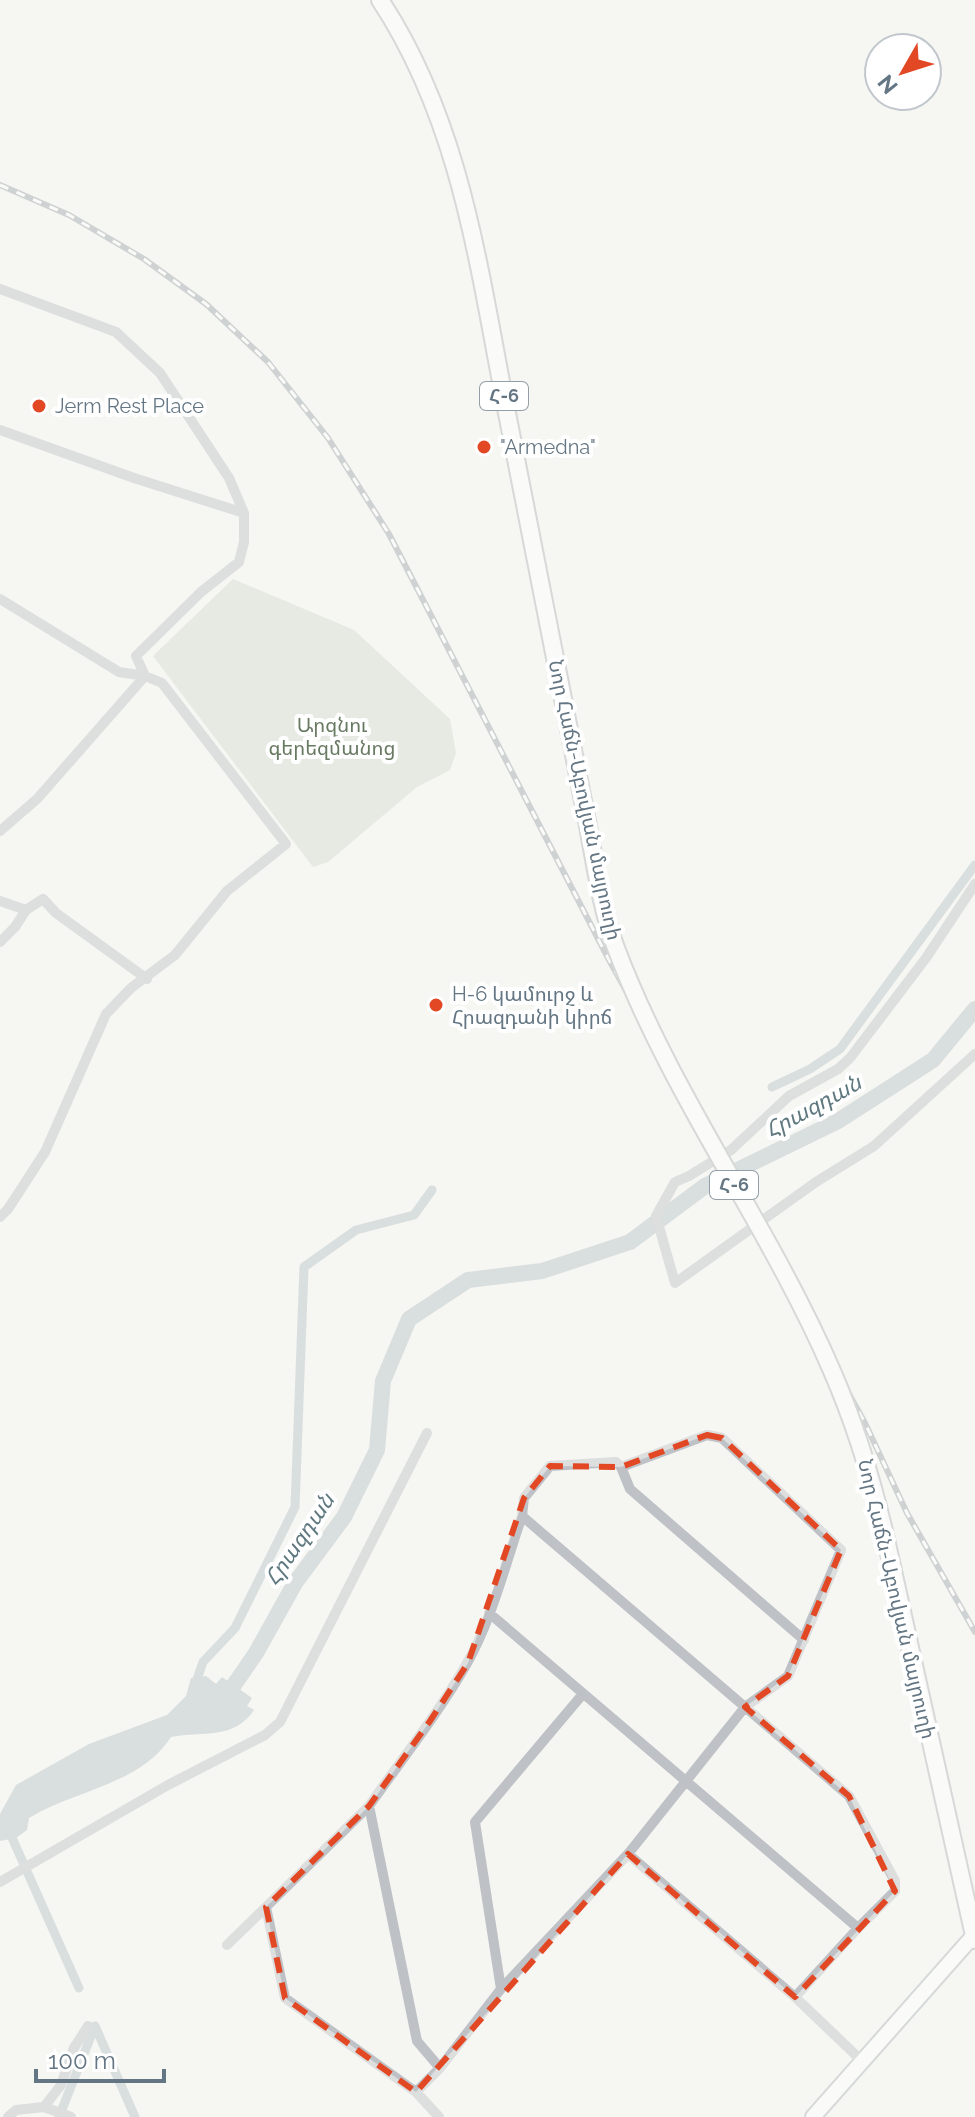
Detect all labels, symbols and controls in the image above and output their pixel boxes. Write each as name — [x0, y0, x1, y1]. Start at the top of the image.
north arrow — [863, 32, 943, 112]
text: N — [872, 70, 903, 99]
road number: Հ-6 — [480, 382, 528, 410]
place label: Jerm Rest Place — [55, 394, 204, 418]
marker: Jerm Rest Place — [30, 397, 48, 415]
place label: "Armedna" — [500, 435, 596, 459]
marker: "Armedna" — [475, 438, 493, 456]
street label: Նոր Հաճն-Աբովյան մայրուղի — [543, 657, 627, 943]
park label: Արզնու գերեզմանոց — [269, 713, 395, 760]
place label: H-6 կամուրջ և Հրազդանի կիրճ — [452, 982, 612, 1029]
marker: H-6 կամուրջ և Հրազդանի կիրճ — [427, 996, 445, 1014]
water label: Հրազդան — [761, 1069, 867, 1144]
road number: Հ-6 — [710, 1171, 758, 1199]
street label: Նոր Հաճն-Աբովյան մայրուղի — [853, 1457, 941, 1741]
water label: Հրազդան — [259, 1487, 341, 1590]
scale bar — [36, 2033, 164, 2083]
text: 100 m — [48, 2046, 116, 2075]

